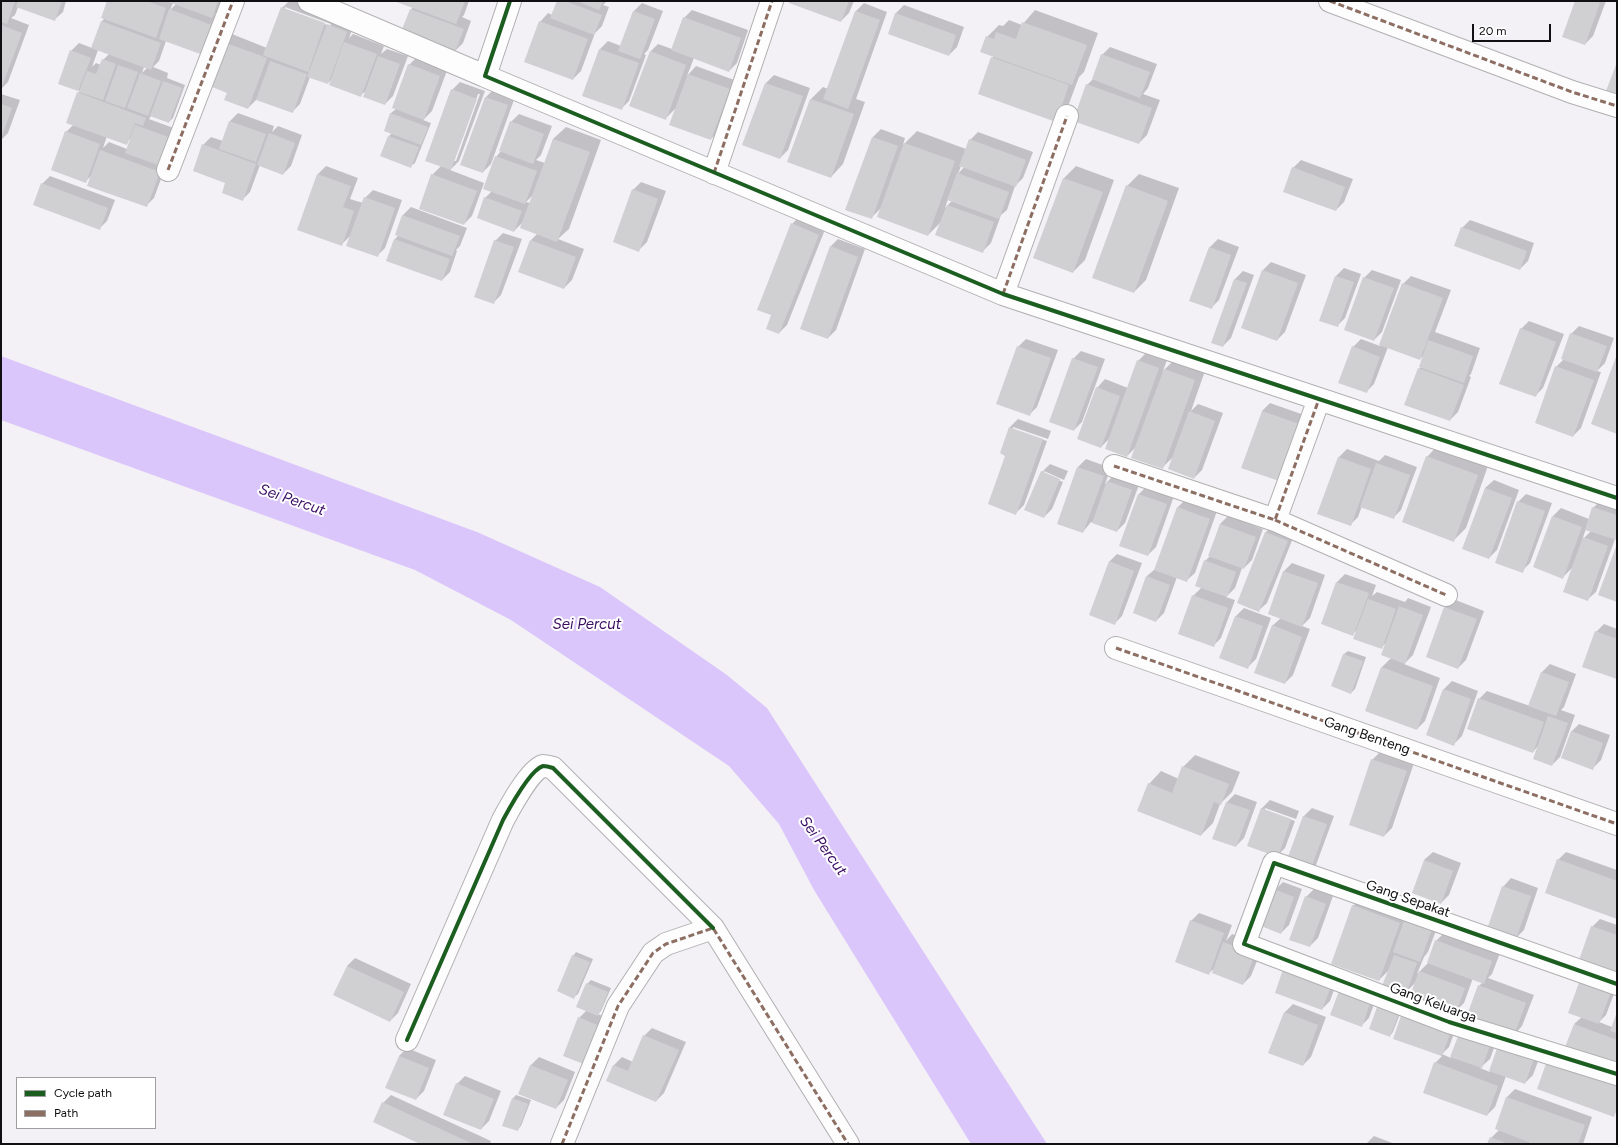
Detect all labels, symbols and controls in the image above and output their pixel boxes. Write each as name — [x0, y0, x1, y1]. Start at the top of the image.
scale bar — [1474, 16, 1553, 42]
text: 20 m — [1479, 24, 1507, 38]
water label: Sei Percut — [257, 480, 327, 520]
water label: Sei Percut — [553, 616, 621, 634]
street label: Gang Benteng — [1322, 713, 1412, 759]
water label: Sei Percut — [796, 813, 850, 879]
street label: Gang Sepakat — [1364, 877, 1452, 921]
street label: Gang Keluarga — [1387, 979, 1479, 1027]
legend — [16, 1077, 156, 1129]
text: Cycle path — [54, 1086, 112, 1100]
text: Path — [54, 1106, 78, 1120]

